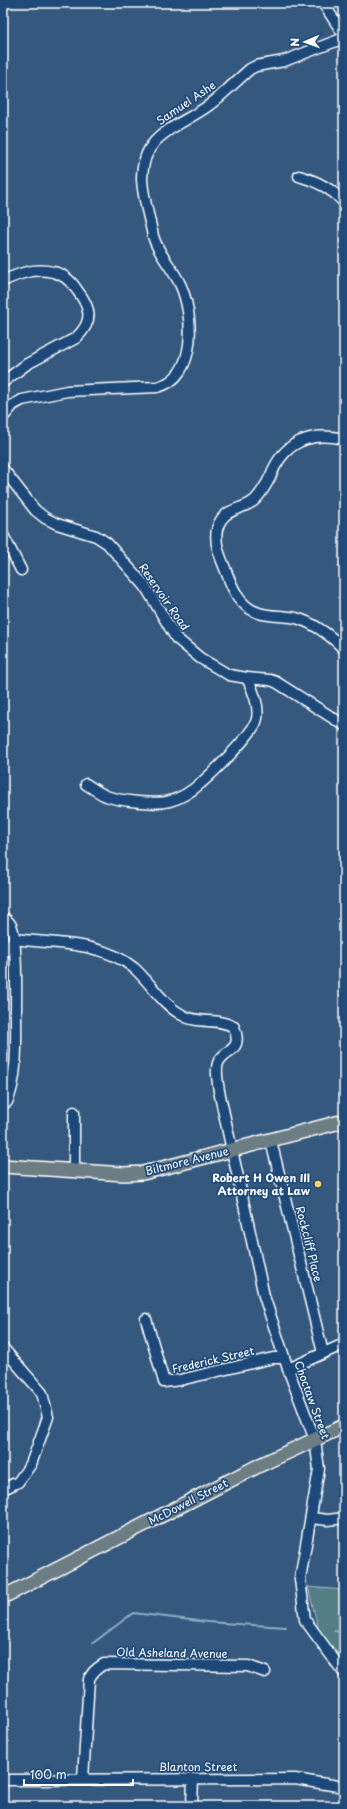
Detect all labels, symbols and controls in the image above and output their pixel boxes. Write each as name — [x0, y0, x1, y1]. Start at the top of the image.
north arrow — [285, 22, 325, 62]
text: N — [286, 37, 303, 47]
street label: Samuel Ashe — [153, 76, 219, 129]
street label: Reservoir Road — [135, 560, 194, 634]
street label: Biltmore Avenue — [143, 1142, 230, 1179]
place label: Robert H Owen III Attorney at Law — [212, 1169, 311, 1199]
marker: Robert H Owen III Attorney at Law — [313, 1179, 323, 1189]
street label: Rockcliff Place — [292, 1204, 327, 1284]
street label: Frederick Street — [170, 1342, 256, 1377]
street label: Choctaw Street — [290, 1358, 335, 1442]
street label: McDowell Street — [145, 1474, 231, 1529]
street label: Old Asheland Avenue — [116, 1643, 228, 1662]
street label: Blanton Street — [159, 1758, 238, 1775]
scale bar — [24, 1761, 133, 1787]
text: 100 m — [30, 1765, 67, 1783]

